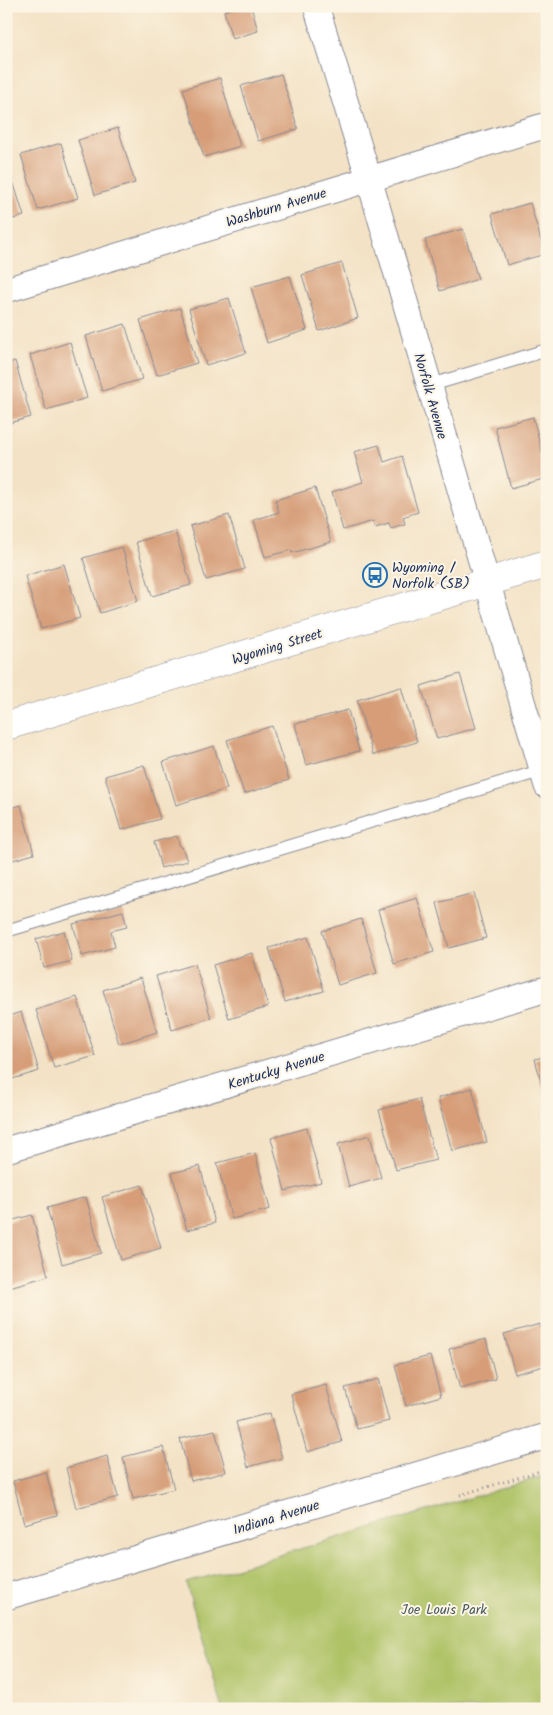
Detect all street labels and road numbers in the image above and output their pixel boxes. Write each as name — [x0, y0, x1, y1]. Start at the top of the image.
street label: Washburn Avenue — [223, 182, 330, 234]
street label: Norfolk Avenue — [407, 351, 453, 443]
street label: Wyoming Street — [229, 623, 326, 671]
street label: Kentucky Avenue — [225, 1046, 328, 1096]
street label: Indiana Avenue — [230, 1494, 323, 1542]

